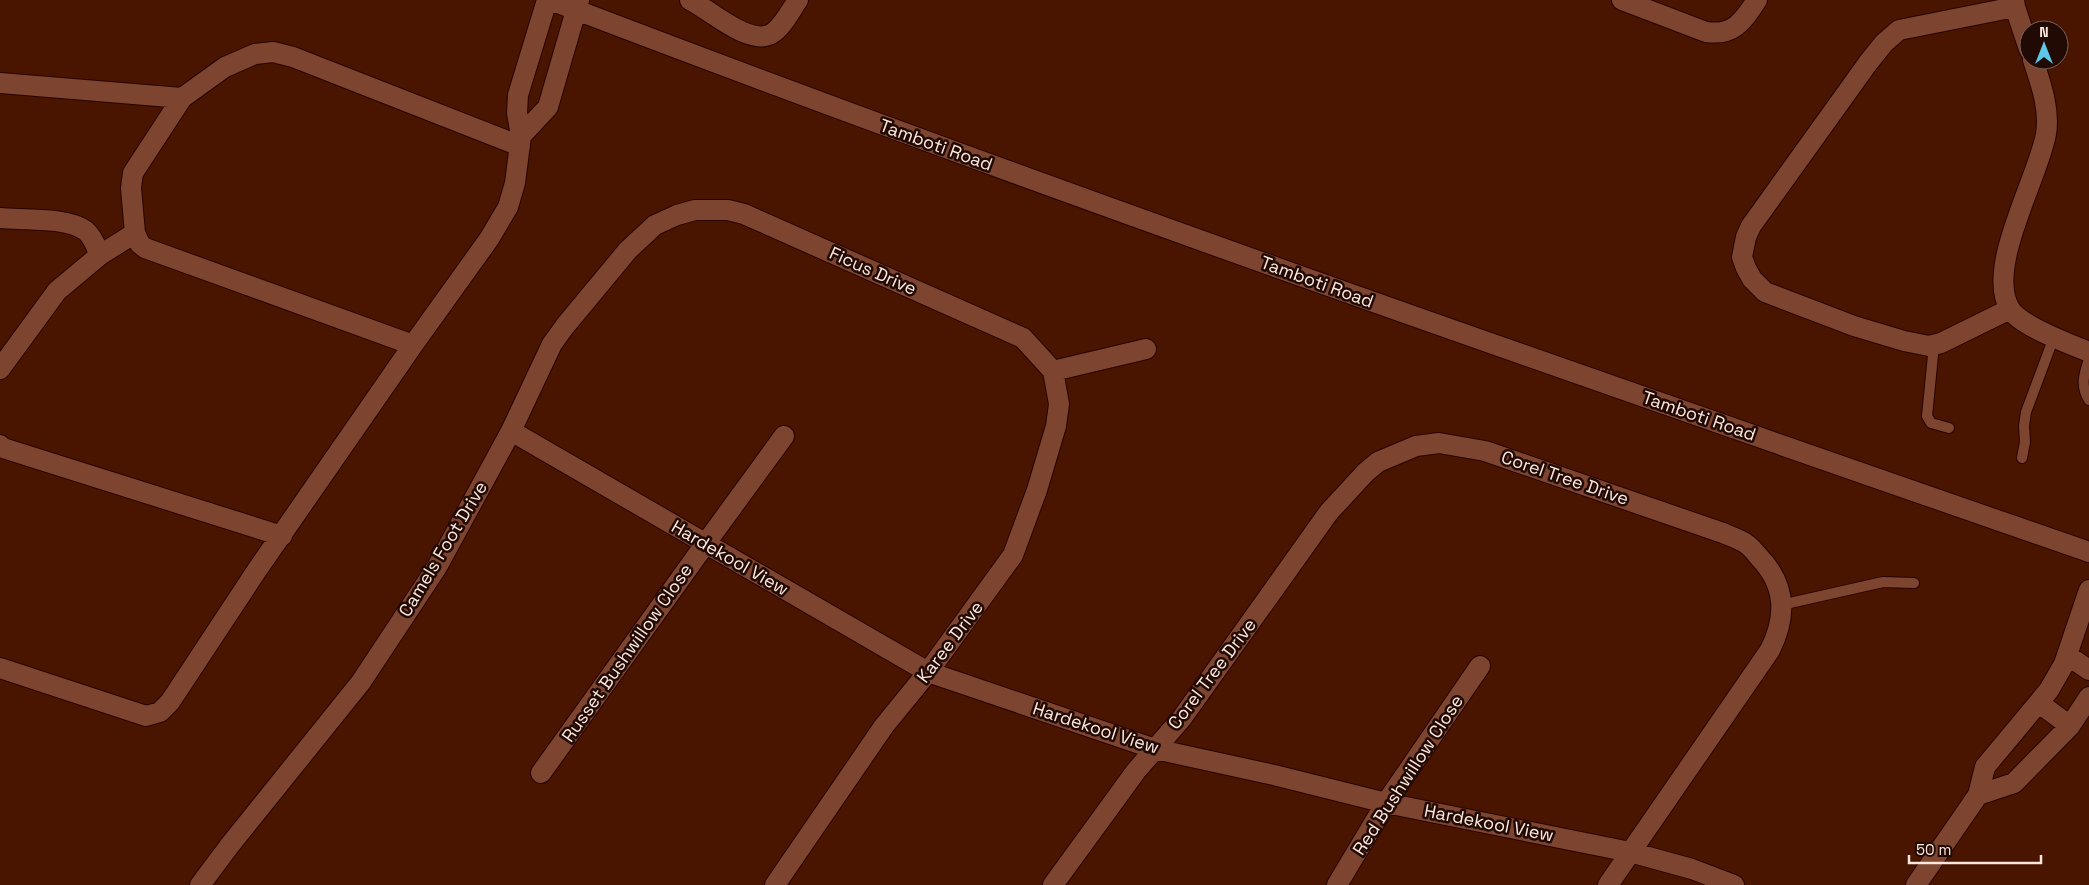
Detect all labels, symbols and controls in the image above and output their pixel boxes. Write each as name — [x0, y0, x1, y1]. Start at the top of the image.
north arrow — [2019, 20, 2069, 70]
text: N — [2039, 23, 2049, 41]
street label: Tamboti Road — [876, 113, 996, 176]
street label: Ficus Drive — [826, 241, 920, 300]
street label: Tamboti Road — [1257, 250, 1377, 313]
street label: Tamboti Road — [1639, 385, 1759, 446]
street label: Corel Tree Drive — [1498, 445, 1632, 510]
street label: Camels Foot Drive — [393, 477, 492, 621]
street label: Hardekool View — [668, 515, 793, 600]
street label: Russet Bushwillow Close — [556, 559, 697, 746]
street label: Karee Drive — [911, 596, 988, 687]
street label: Corel Tree Drive — [1162, 614, 1261, 734]
street label: Red Bushwillow Close — [1347, 690, 1468, 859]
street label: Hardekool View — [1030, 696, 1162, 759]
street label: Hardekool View — [1422, 799, 1556, 846]
scale bar — [1909, 832, 2042, 864]
text: 50 m — [1916, 840, 1951, 859]

